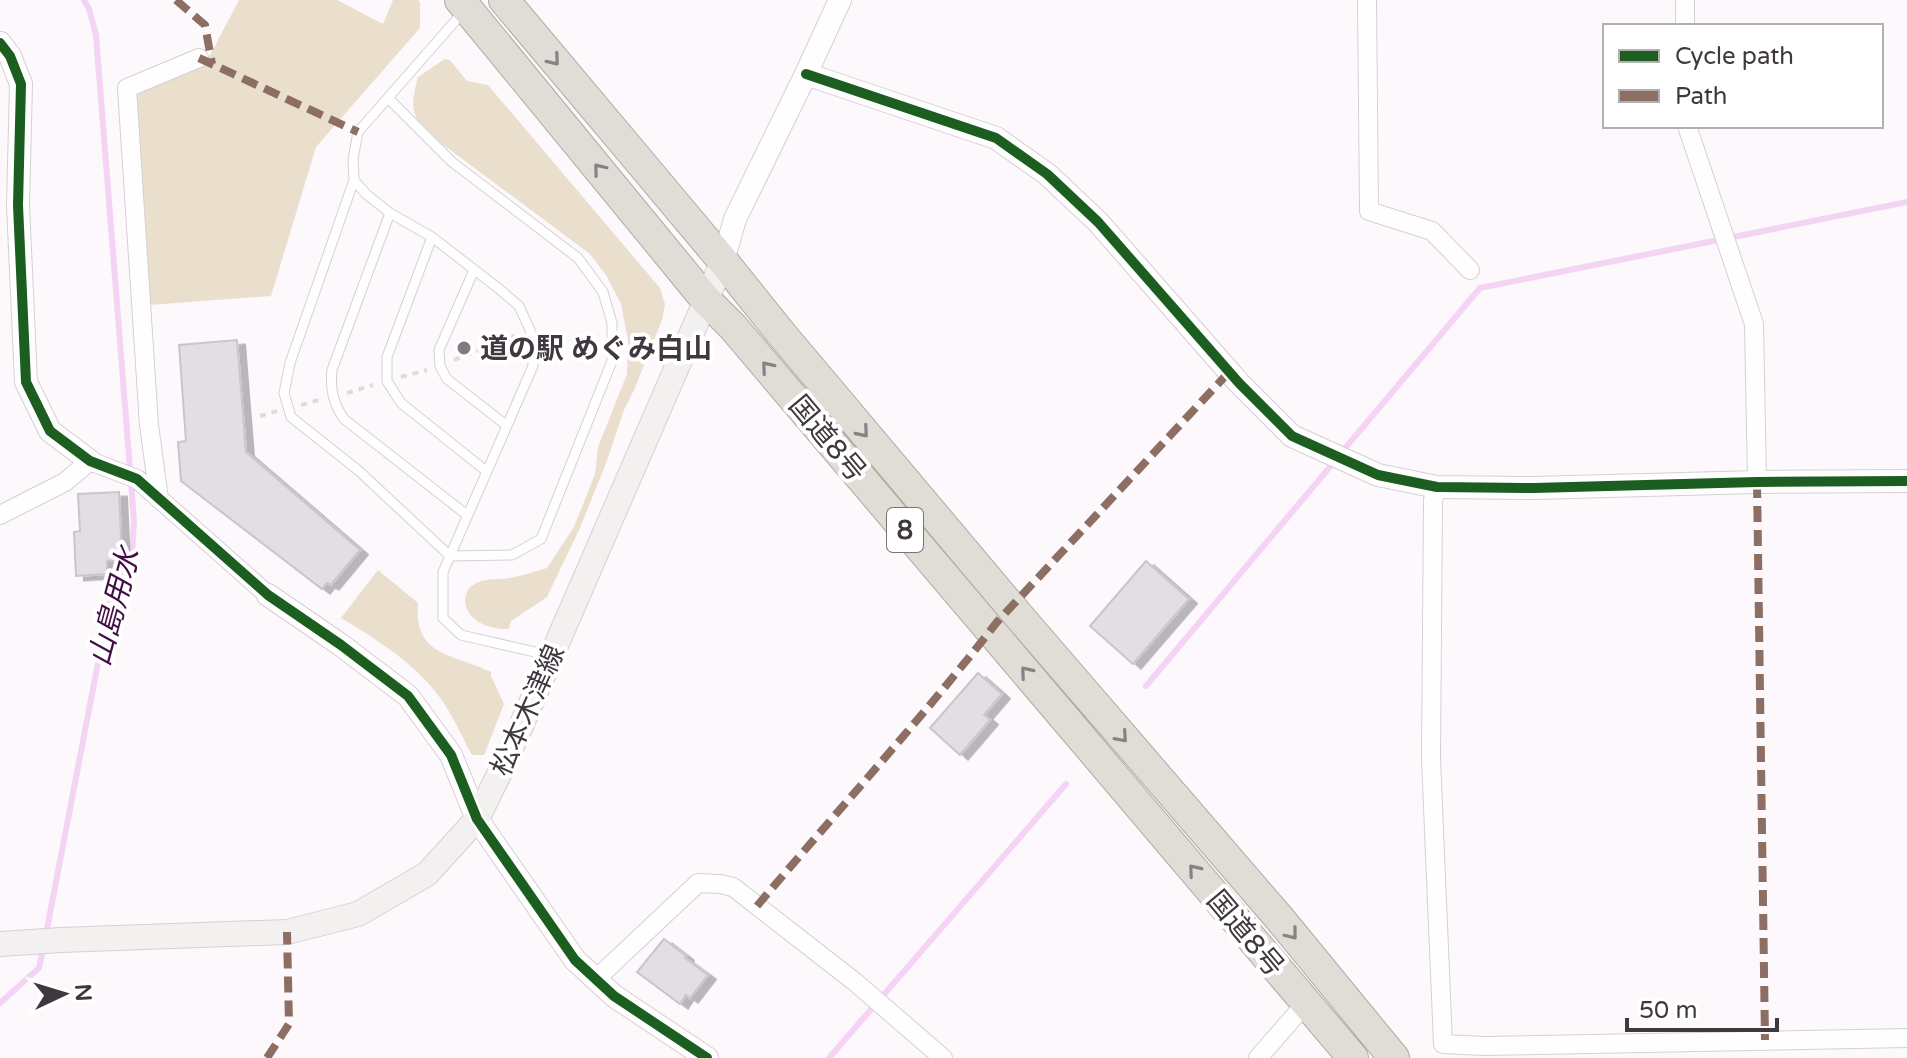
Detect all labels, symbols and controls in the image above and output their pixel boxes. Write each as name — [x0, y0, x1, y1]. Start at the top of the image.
legend — [1603, 24, 1883, 128]
text: Cycle path — [1675, 42, 1794, 71]
one-way arrow — [544, 50, 559, 65]
text: Path — [1675, 82, 1728, 111]
one-way arrow — [594, 163, 609, 178]
place label: 道の駅 めぐみ白山 — [480, 332, 712, 366]
marker: 道の駅 めぐみ白山 — [455, 339, 473, 357]
one-way arrow — [762, 362, 777, 376]
street label: 国道8号 — [782, 389, 873, 488]
one-way arrow — [853, 423, 868, 437]
road number: 8 — [887, 508, 923, 552]
water label: 山島用水 — [81, 541, 149, 670]
street label: 松本木津線 — [484, 640, 572, 781]
one-way arrow — [1021, 667, 1035, 681]
one-way arrow — [1113, 727, 1127, 742]
one-way arrow — [1189, 865, 1204, 880]
street label: 国道8号 — [1200, 884, 1291, 983]
one-way arrow — [1282, 925, 1297, 939]
north arrow — [24, 954, 104, 1034]
scale bar — [1627, 982, 1777, 1032]
text: N — [69, 983, 97, 1002]
text: 50 m — [1639, 996, 1697, 1025]

